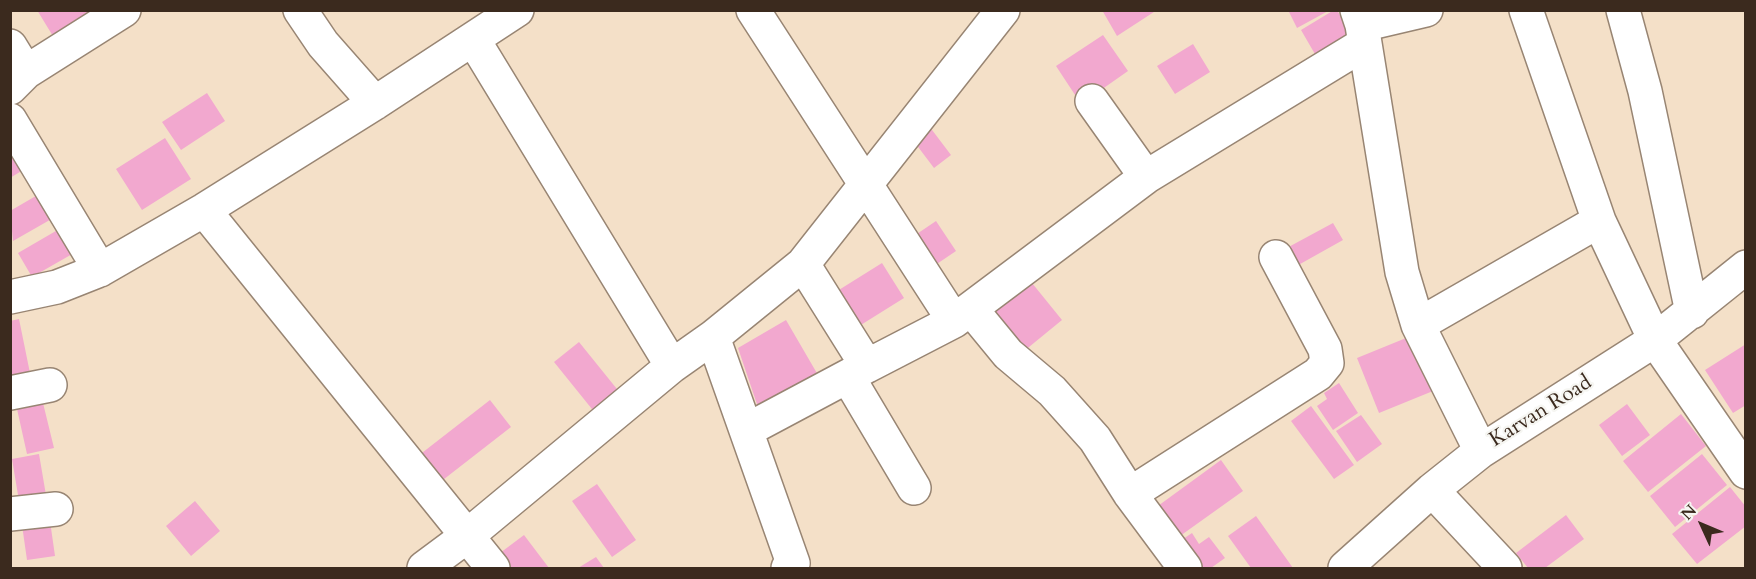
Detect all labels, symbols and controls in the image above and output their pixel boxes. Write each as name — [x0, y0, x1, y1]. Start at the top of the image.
street label: Karvan Road — [1485, 371, 1597, 453]
north arrow — [1672, 495, 1732, 555]
text: N — [1676, 500, 1702, 525]

